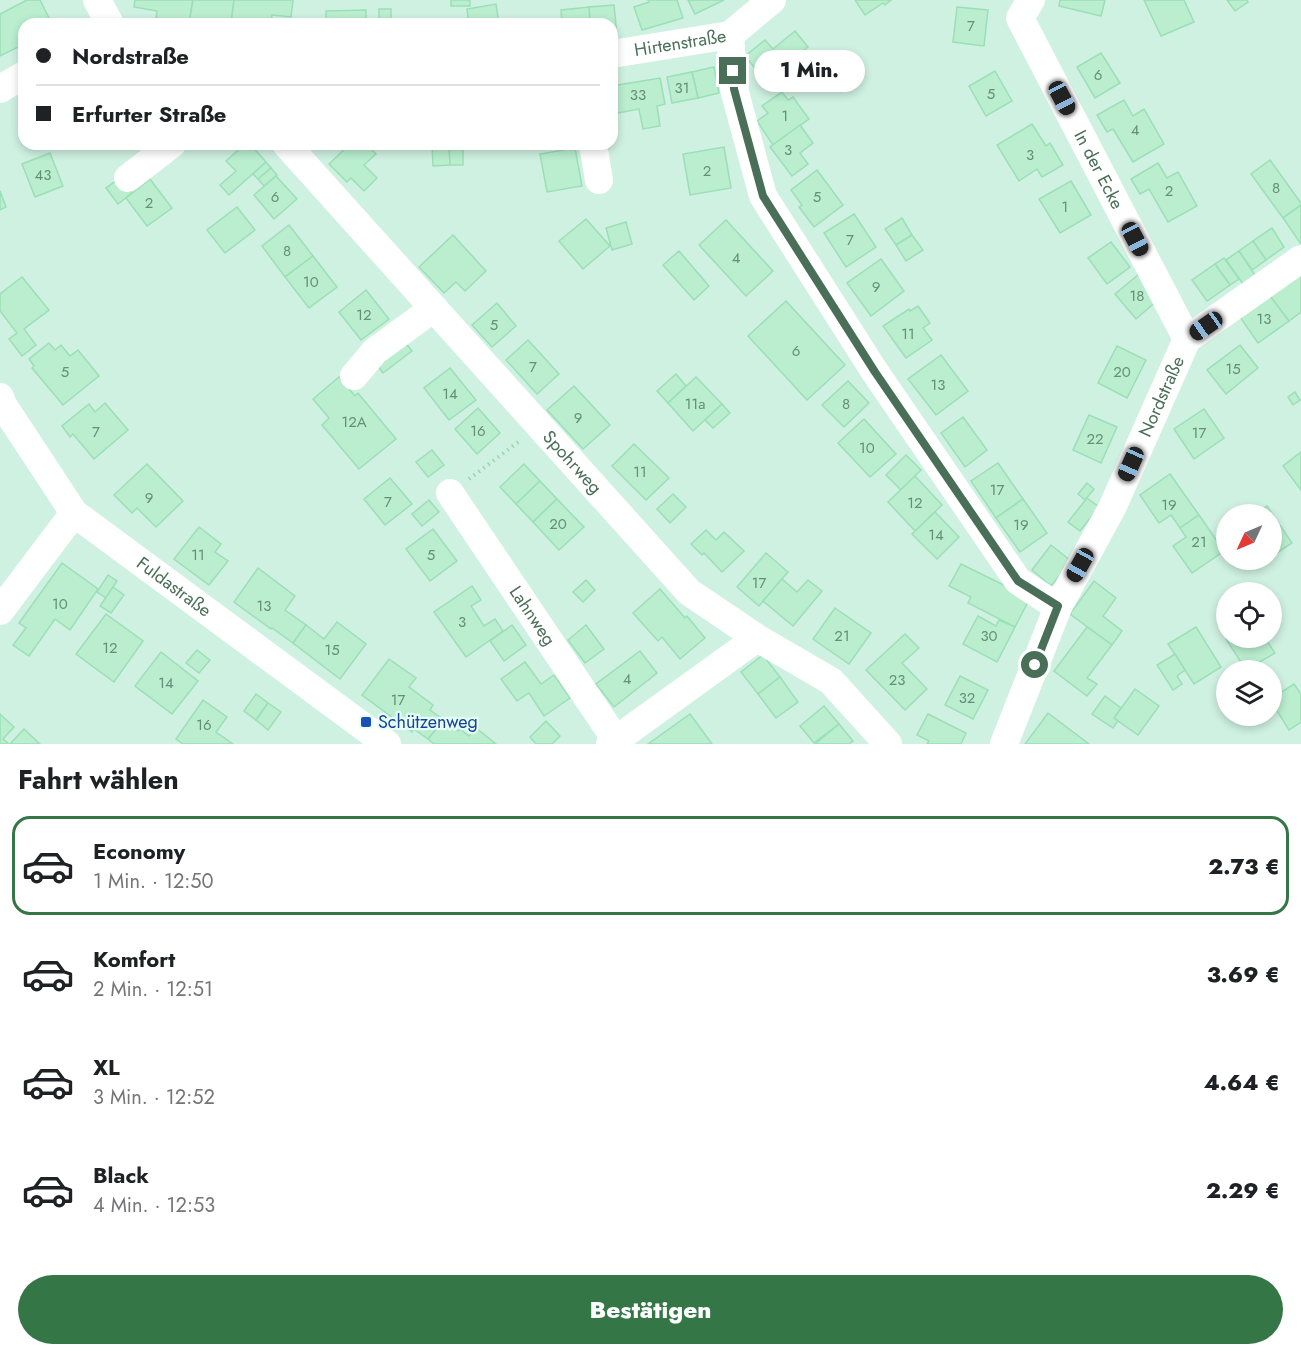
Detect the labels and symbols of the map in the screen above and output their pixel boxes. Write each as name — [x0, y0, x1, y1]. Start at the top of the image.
house number: 7 — [967, 15, 975, 37]
street label: Hirtenstraße — [632, 23, 728, 63]
callout: 1 Min. — [754, 50, 865, 92]
route end — [719, 57, 746, 84]
house number: 6 — [1094, 64, 1102, 86]
house number: 31 — [675, 77, 689, 99]
car — [1046, 78, 1078, 118]
house number: 5 — [987, 83, 995, 105]
house number: 33 — [630, 84, 646, 106]
house number: 1 — [782, 105, 788, 127]
house number: 4 — [1131, 119, 1140, 141]
street label: In der Ecke — [1068, 126, 1130, 214]
house number: 3 — [784, 139, 792, 161]
house number: 3 — [1026, 144, 1034, 166]
house number: 2 — [703, 160, 711, 182]
house number: 43 — [35, 164, 51, 186]
house number: 8 — [1272, 177, 1280, 199]
house number: 2 — [1165, 180, 1173, 202]
house number: 6 — [271, 186, 279, 208]
house number: 5 — [813, 186, 821, 208]
house number: 2 — [145, 192, 153, 214]
house number: 1 — [1062, 196, 1068, 218]
car — [1119, 219, 1151, 259]
house number: 7 — [846, 229, 854, 251]
house number: 8 — [283, 240, 291, 262]
house number: 4 — [732, 247, 741, 269]
house number: 10 — [303, 271, 319, 293]
house number: 9 — [872, 276, 880, 298]
house number: 18 — [1130, 285, 1144, 307]
house number: 12 — [356, 304, 372, 326]
car — [1186, 308, 1226, 344]
house number: 13 — [1257, 308, 1271, 330]
house number: 5 — [490, 314, 498, 336]
house number: 11 — [901, 323, 915, 345]
house number: 6 — [792, 340, 800, 362]
street label: Nordstraße — [1132, 352, 1191, 441]
house number: 7 — [529, 356, 537, 378]
house number: 15 — [1225, 358, 1241, 380]
house number: 5 — [61, 361, 69, 383]
house number: 20 — [1113, 361, 1131, 383]
house number: 13 — [931, 374, 945, 396]
house number: 14 — [442, 383, 458, 405]
house number: 11a — [685, 393, 705, 415]
house number: 8 — [842, 393, 850, 415]
house number: 9 — [574, 407, 582, 429]
house number: 12A — [341, 411, 367, 433]
house number: 16 — [470, 420, 486, 442]
house number: 7 — [92, 421, 100, 443]
house number: 17 — [1192, 422, 1206, 444]
street label: Spohrweg — [537, 425, 608, 500]
house number: 22 — [1086, 428, 1104, 450]
house number: 10 — [859, 437, 875, 459]
car — [1115, 444, 1147, 484]
house number: 11 — [633, 461, 647, 483]
house number: 17 — [990, 479, 1004, 501]
house number: 9 — [145, 487, 153, 509]
house number: 7 — [384, 491, 392, 513]
house number: 12 — [907, 492, 923, 514]
house number: 19 — [1161, 494, 1177, 516]
north arrow — [1216, 504, 1282, 570]
house number: 20 — [549, 513, 567, 535]
house number: 19 — [1013, 514, 1029, 536]
house number: 14 — [928, 524, 944, 546]
house number: 21 — [1191, 531, 1207, 553]
house number: 11 — [191, 544, 205, 566]
house number: 5 — [427, 544, 435, 566]
car — [1063, 545, 1097, 585]
street label: Fuldastraße — [131, 550, 217, 623]
house number: 17 — [752, 572, 766, 594]
street label: Lahnweg — [503, 581, 562, 651]
house number: 10 — [52, 593, 68, 615]
house number: 13 — [257, 595, 271, 617]
house number: 3 — [458, 611, 466, 633]
house number: 21 — [834, 625, 850, 647]
house number: 30 — [980, 625, 998, 647]
house number: 12 — [102, 637, 118, 659]
house number: 15 — [324, 639, 340, 661]
route start — [1021, 651, 1048, 678]
house number: 4 — [623, 668, 632, 690]
house number: 23 — [889, 669, 905, 691]
house number: 14 — [158, 672, 174, 694]
house number: 32 — [959, 687, 975, 709]
house number: 17 — [391, 689, 405, 711]
place label: Schützenweg — [378, 709, 478, 735]
house number: 16 — [196, 714, 212, 736]
marker: Schützenweg — [359, 715, 373, 729]

